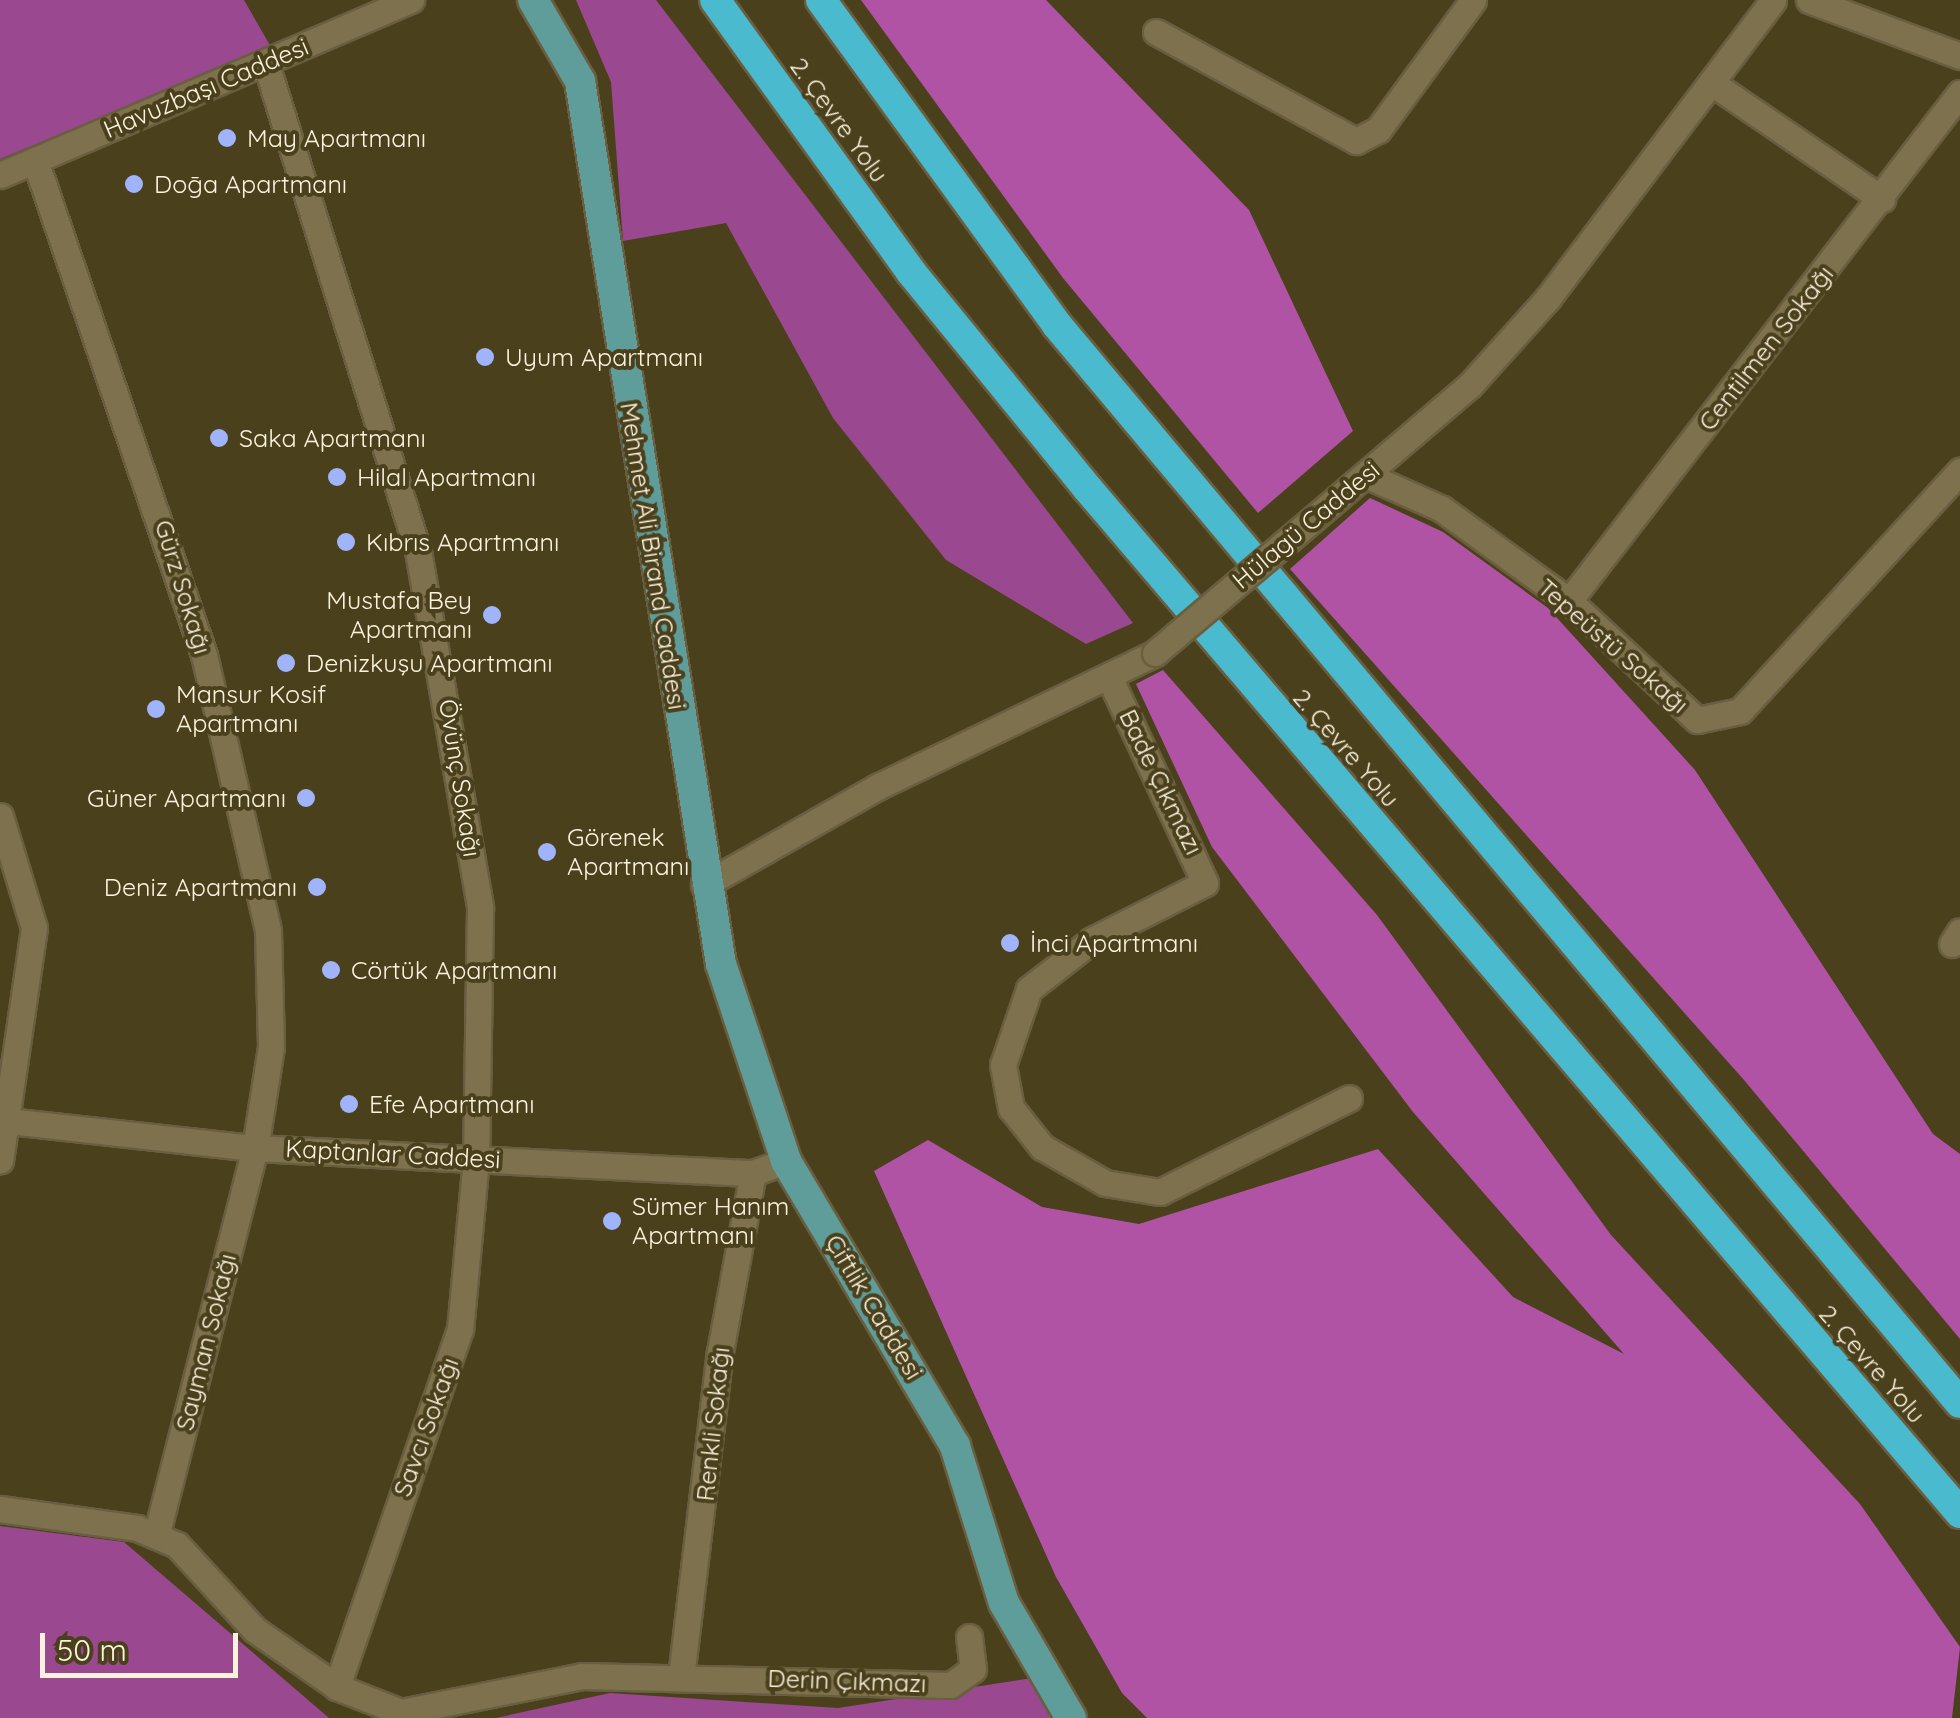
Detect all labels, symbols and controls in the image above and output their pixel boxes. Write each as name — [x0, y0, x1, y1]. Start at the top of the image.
street label: Havuzbaşı Caddesi — [99, 31, 313, 145]
street label: 2. Çevre Yolu — [784, 52, 894, 188]
place label: May Apartmanı — [247, 123, 426, 153]
marker: May Apartmanı — [216, 127, 238, 149]
place label: Doḡa Apartmanı — [154, 169, 347, 199]
marker: Doḡa Apartmanı — [123, 173, 145, 195]
street label: Centilmen Sokağı — [1692, 259, 1840, 437]
place label: Uyum Apartmanı — [505, 342, 703, 372]
marker: Uyum Apartmanı — [474, 346, 496, 368]
street label: Mehmet Ali Birand Caddesi — [614, 400, 692, 712]
place label: Saka Apartmanı — [239, 423, 426, 453]
marker: Saka Apartmanı — [208, 427, 230, 449]
street label: Hülagü Caddesi — [1226, 455, 1386, 595]
place label: Hilal Apartmanı — [357, 462, 536, 492]
marker: Hilal Apartmanı — [326, 466, 348, 488]
street label: Gürz Sokağı — [148, 516, 218, 658]
place label: Kıbrıs Apartmanı — [366, 527, 559, 557]
marker: Kıbrıs Apartmanı — [335, 531, 357, 553]
street label: Tepeüstü Sokağı — [1532, 573, 1694, 719]
place label: Mustafa Bey Apartmanı — [326, 586, 472, 645]
marker: Mustafa Bey Apartmanı — [481, 604, 503, 626]
place label: Denizkuşu Apartmanı — [306, 648, 553, 678]
marker: Denizkuşu Apartmanı — [275, 652, 297, 674]
place label: Mansur Kosif Apartmanı — [176, 680, 326, 739]
street label: 2. Çevre Yolu — [1287, 683, 1405, 813]
street label: Övünç Sokağı — [433, 697, 487, 859]
marker: Mansur Kosif Apartmanı — [145, 698, 167, 720]
street label: Bade Çıkmazı — [1113, 704, 1209, 860]
place label: Güner Apartmanı — [87, 783, 286, 813]
marker: Güner Apartmanı — [295, 787, 317, 809]
place label: Görenek Apartmanı — [567, 823, 689, 882]
marker: Görenek Apartmanı — [536, 841, 558, 863]
place label: Deniz Apartmanı — [104, 872, 297, 902]
marker: Deniz Apartmanı — [306, 876, 328, 898]
place label: İnci Apartmanı — [1030, 928, 1198, 958]
marker: İnci Apartmanı — [999, 932, 1021, 954]
place label: Cörtük Apartmanı — [351, 955, 557, 985]
marker: Cörtük Apartmanı — [320, 959, 342, 981]
place label: Efe Apartmanı — [369, 1089, 535, 1119]
marker: Efe Apartmanı — [338, 1093, 360, 1115]
street label: Kaptanlar Caddesi — [285, 1133, 501, 1175]
place label: Sümer Hanım Apartmanı — [632, 1192, 789, 1251]
marker: Sümer Hanım Apartmanı — [601, 1210, 623, 1232]
street label: Çiftlik Caddesi — [819, 1229, 929, 1385]
street label: Sayman Sokağı — [170, 1250, 242, 1434]
street label: 2. Çevre Yolu — [1813, 1299, 1931, 1429]
street label: Renkli Sokağı — [690, 1345, 736, 1503]
street label: Savcı Sokağı — [387, 1353, 465, 1501]
scale bar — [45, 1613, 242, 1675]
text: 50 m — [57, 1631, 127, 1669]
street label: Derin Çıkmazı — [767, 1663, 927, 1699]

